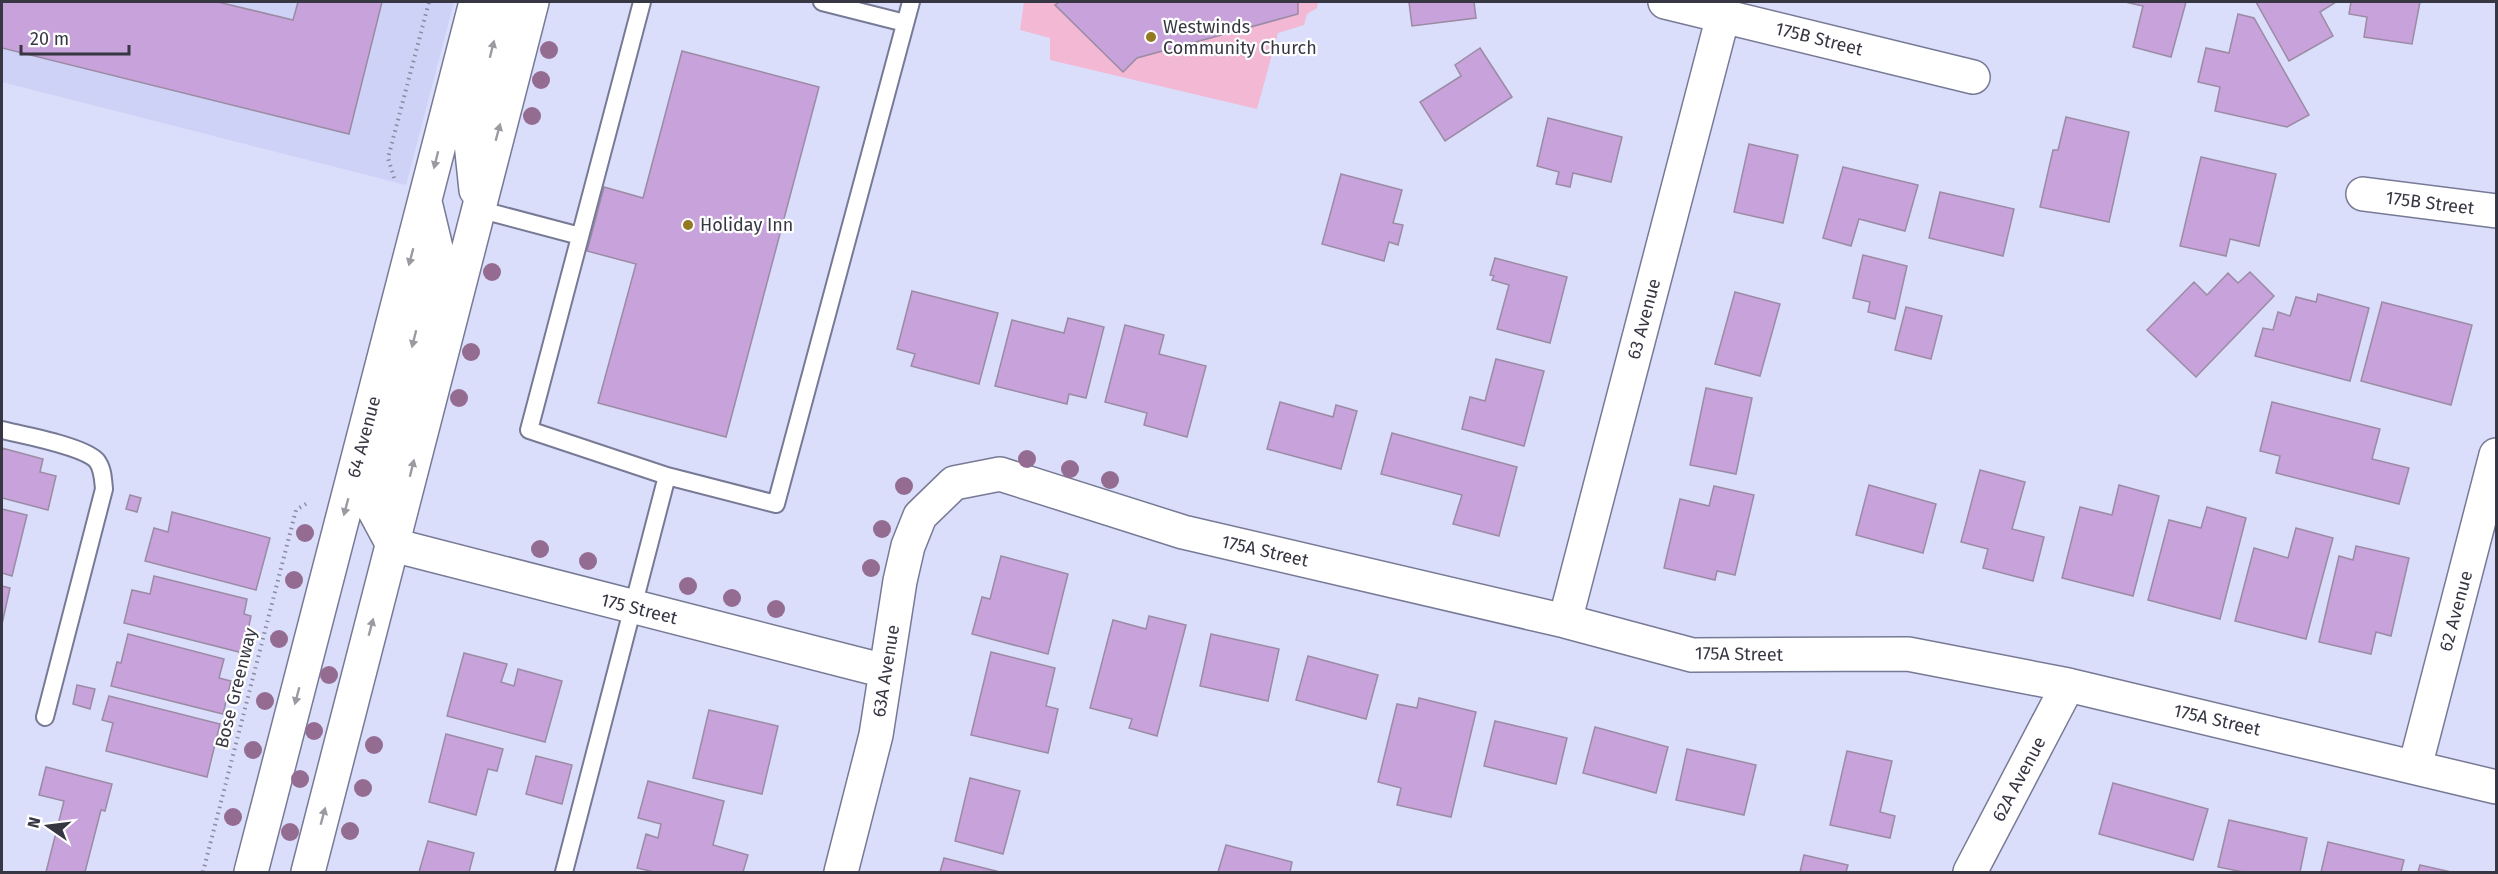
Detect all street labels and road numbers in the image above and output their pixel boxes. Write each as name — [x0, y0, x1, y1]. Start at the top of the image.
street label: 175B Street — [1773, 18, 1865, 61]
street label: 175B Street — [2384, 187, 2476, 219]
street label: 63 Avenue — [1623, 276, 1665, 362]
street label: 64 Avenue — [343, 394, 385, 480]
street label: 175A Street — [1219, 530, 1311, 572]
street label: 62 Avenue — [2435, 568, 2477, 654]
street label: 175 Street — [598, 589, 680, 629]
street label: 63A Avenue — [868, 623, 904, 719]
street label: Bose Greenway — [210, 625, 262, 751]
street label: 175A Street — [1695, 642, 1784, 666]
street label: 175A Street — [2171, 699, 2263, 741]
street label: 62A Avenue — [1987, 733, 2051, 825]

